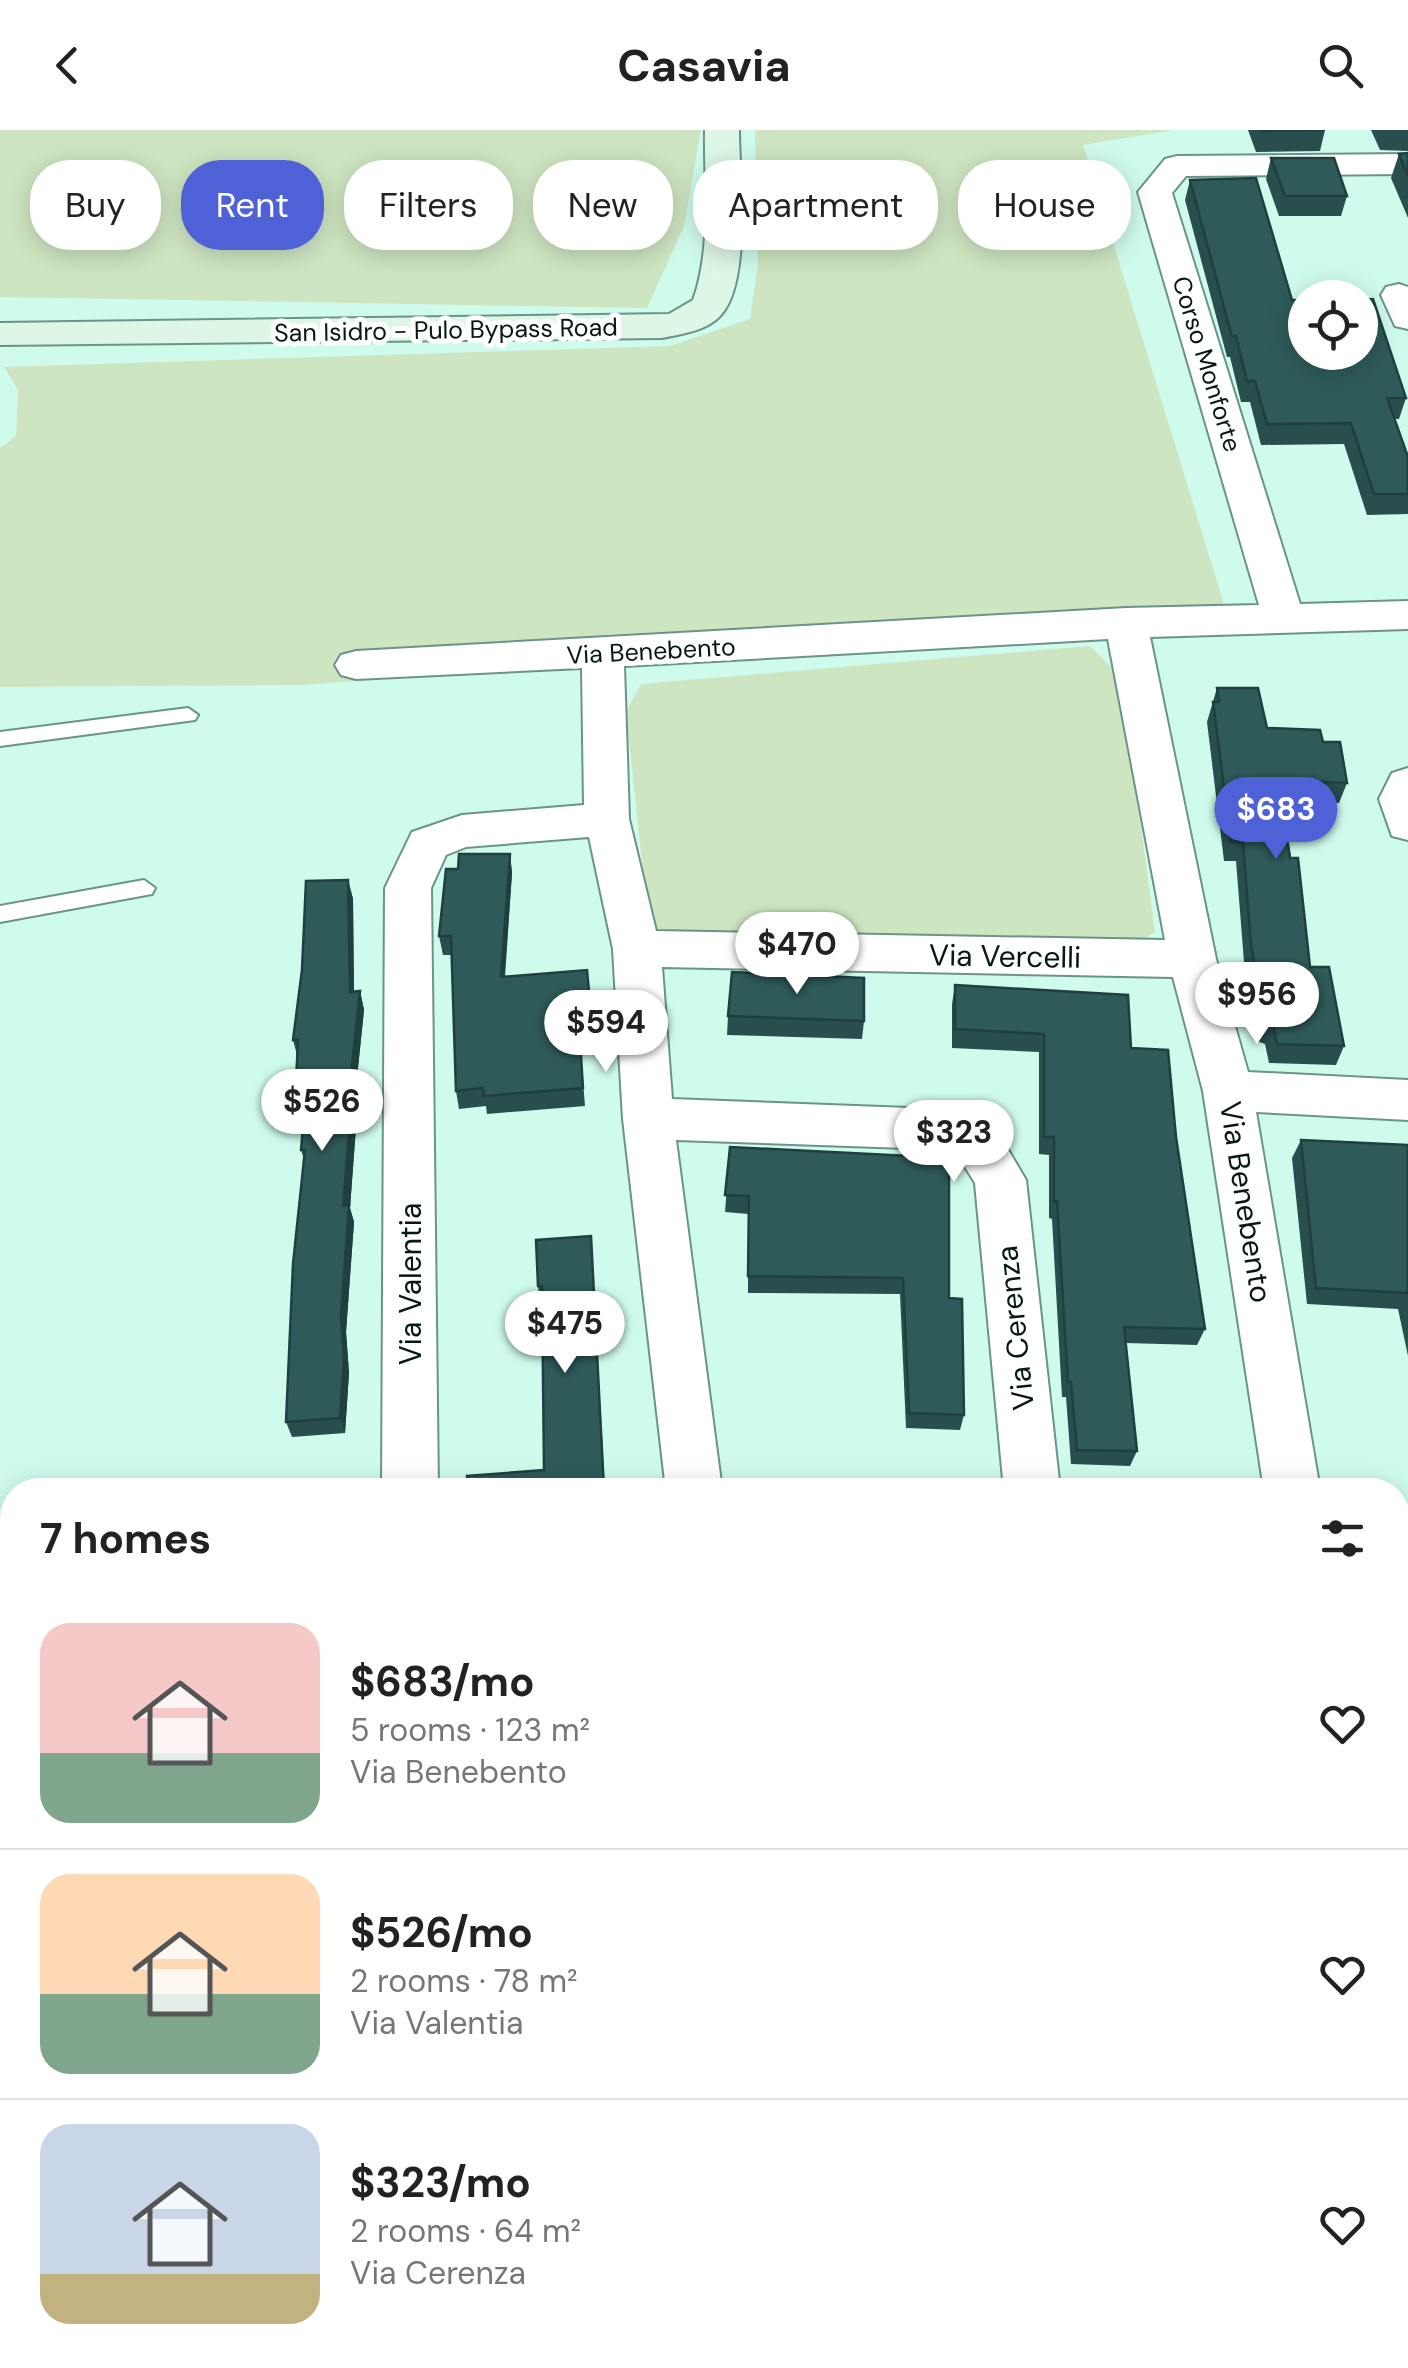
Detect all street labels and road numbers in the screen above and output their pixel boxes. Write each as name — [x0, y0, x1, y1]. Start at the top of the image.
street label: Corso Monforte — [1165, 272, 1249, 456]
street label: San Isidro - Pulo Bypass Road — [274, 311, 618, 349]
street label: Via Benebento — [566, 630, 736, 672]
street label: Via Vercelli — [929, 935, 1081, 977]
street label: Via Benebento — [1211, 1099, 1281, 1305]
street label: Via Valentia — [391, 1203, 430, 1365]
street label: Via Cerenza — [987, 1244, 1043, 1412]

